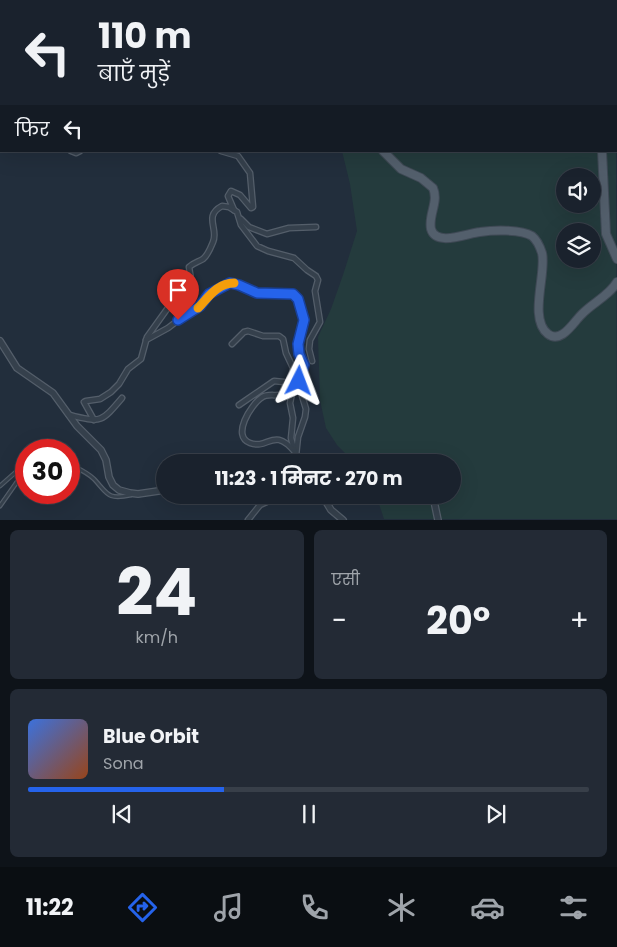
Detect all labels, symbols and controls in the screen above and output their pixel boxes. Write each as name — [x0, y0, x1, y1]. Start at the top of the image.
text: 110 m — [98, 11, 192, 60]
icon: left — [15, 20, 80, 85]
text: बाएँ मुड़ें — [98, 58, 170, 89]
icon: left — [59, 115, 87, 143]
text: फिर — [15, 116, 49, 143]
map controls — [556, 168, 601, 268]
button: sound — [556, 168, 601, 213]
button: layers — [556, 223, 601, 268]
pin — [157, 269, 199, 320]
icon: arrive — [164, 276, 192, 304]
position arrow — [272, 354, 324, 406]
speed limit sign: 30 — [15, 439, 80, 504]
text: 11:23 · 1 मिनट · 270 m — [214, 465, 403, 492]
text: 24 — [116, 547, 197, 638]
text: एसी — [332, 568, 360, 591]
text: 20° — [426, 594, 490, 647]
text: − — [332, 601, 347, 640]
text: + — [570, 601, 589, 640]
text: km/h — [135, 626, 178, 649]
text: Blue Orbit — [103, 723, 199, 750]
text: Sona — [103, 752, 144, 775]
icon: previous — [108, 800, 136, 828]
icon: pause — [295, 800, 323, 828]
icon: next — [482, 800, 510, 828]
icon: directions — [125, 890, 160, 925]
icon: music — [211, 890, 246, 925]
icon: phone — [297, 890, 332, 925]
icon: climate — [384, 890, 419, 925]
icon: car — [470, 890, 505, 925]
icon: filters — [556, 890, 591, 925]
text: 11:22 — [26, 892, 74, 923]

